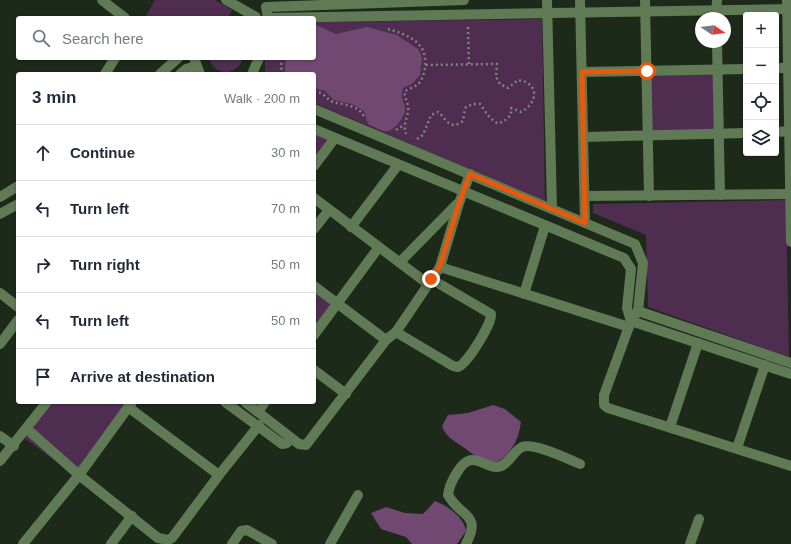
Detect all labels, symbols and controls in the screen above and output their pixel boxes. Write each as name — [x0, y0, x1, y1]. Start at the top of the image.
north arrow — [695, 12, 731, 48]
map controls — [743, 12, 779, 156]
button: + — [743, 12, 779, 48]
search box — [16, 16, 316, 60]
icon: search — [30, 27, 52, 49]
text: Search here — [62, 30, 144, 47]
button: − — [743, 48, 779, 84]
route start — [638, 62, 656, 80]
button: locate — [743, 84, 779, 120]
text: 3 min — [32, 88, 76, 107]
text: Walk · 200 m — [224, 91, 300, 106]
button: layers — [743, 120, 779, 156]
icon: ahead — [32, 142, 54, 164]
text: Continue — [70, 144, 135, 161]
text: 30 m — [271, 145, 300, 160]
icon: left — [32, 198, 54, 220]
text: Turn left — [70, 200, 129, 217]
text: 70 m — [271, 201, 300, 216]
icon: right — [32, 254, 54, 276]
text: Turn right — [70, 256, 140, 273]
text: 50 m — [271, 257, 300, 272]
route end — [422, 270, 440, 288]
icon: left — [32, 310, 54, 332]
text: Turn left — [70, 312, 129, 329]
text: 50 m — [271, 313, 300, 328]
icon: arrive — [32, 366, 54, 388]
text: Arrive at destination — [70, 368, 215, 385]

